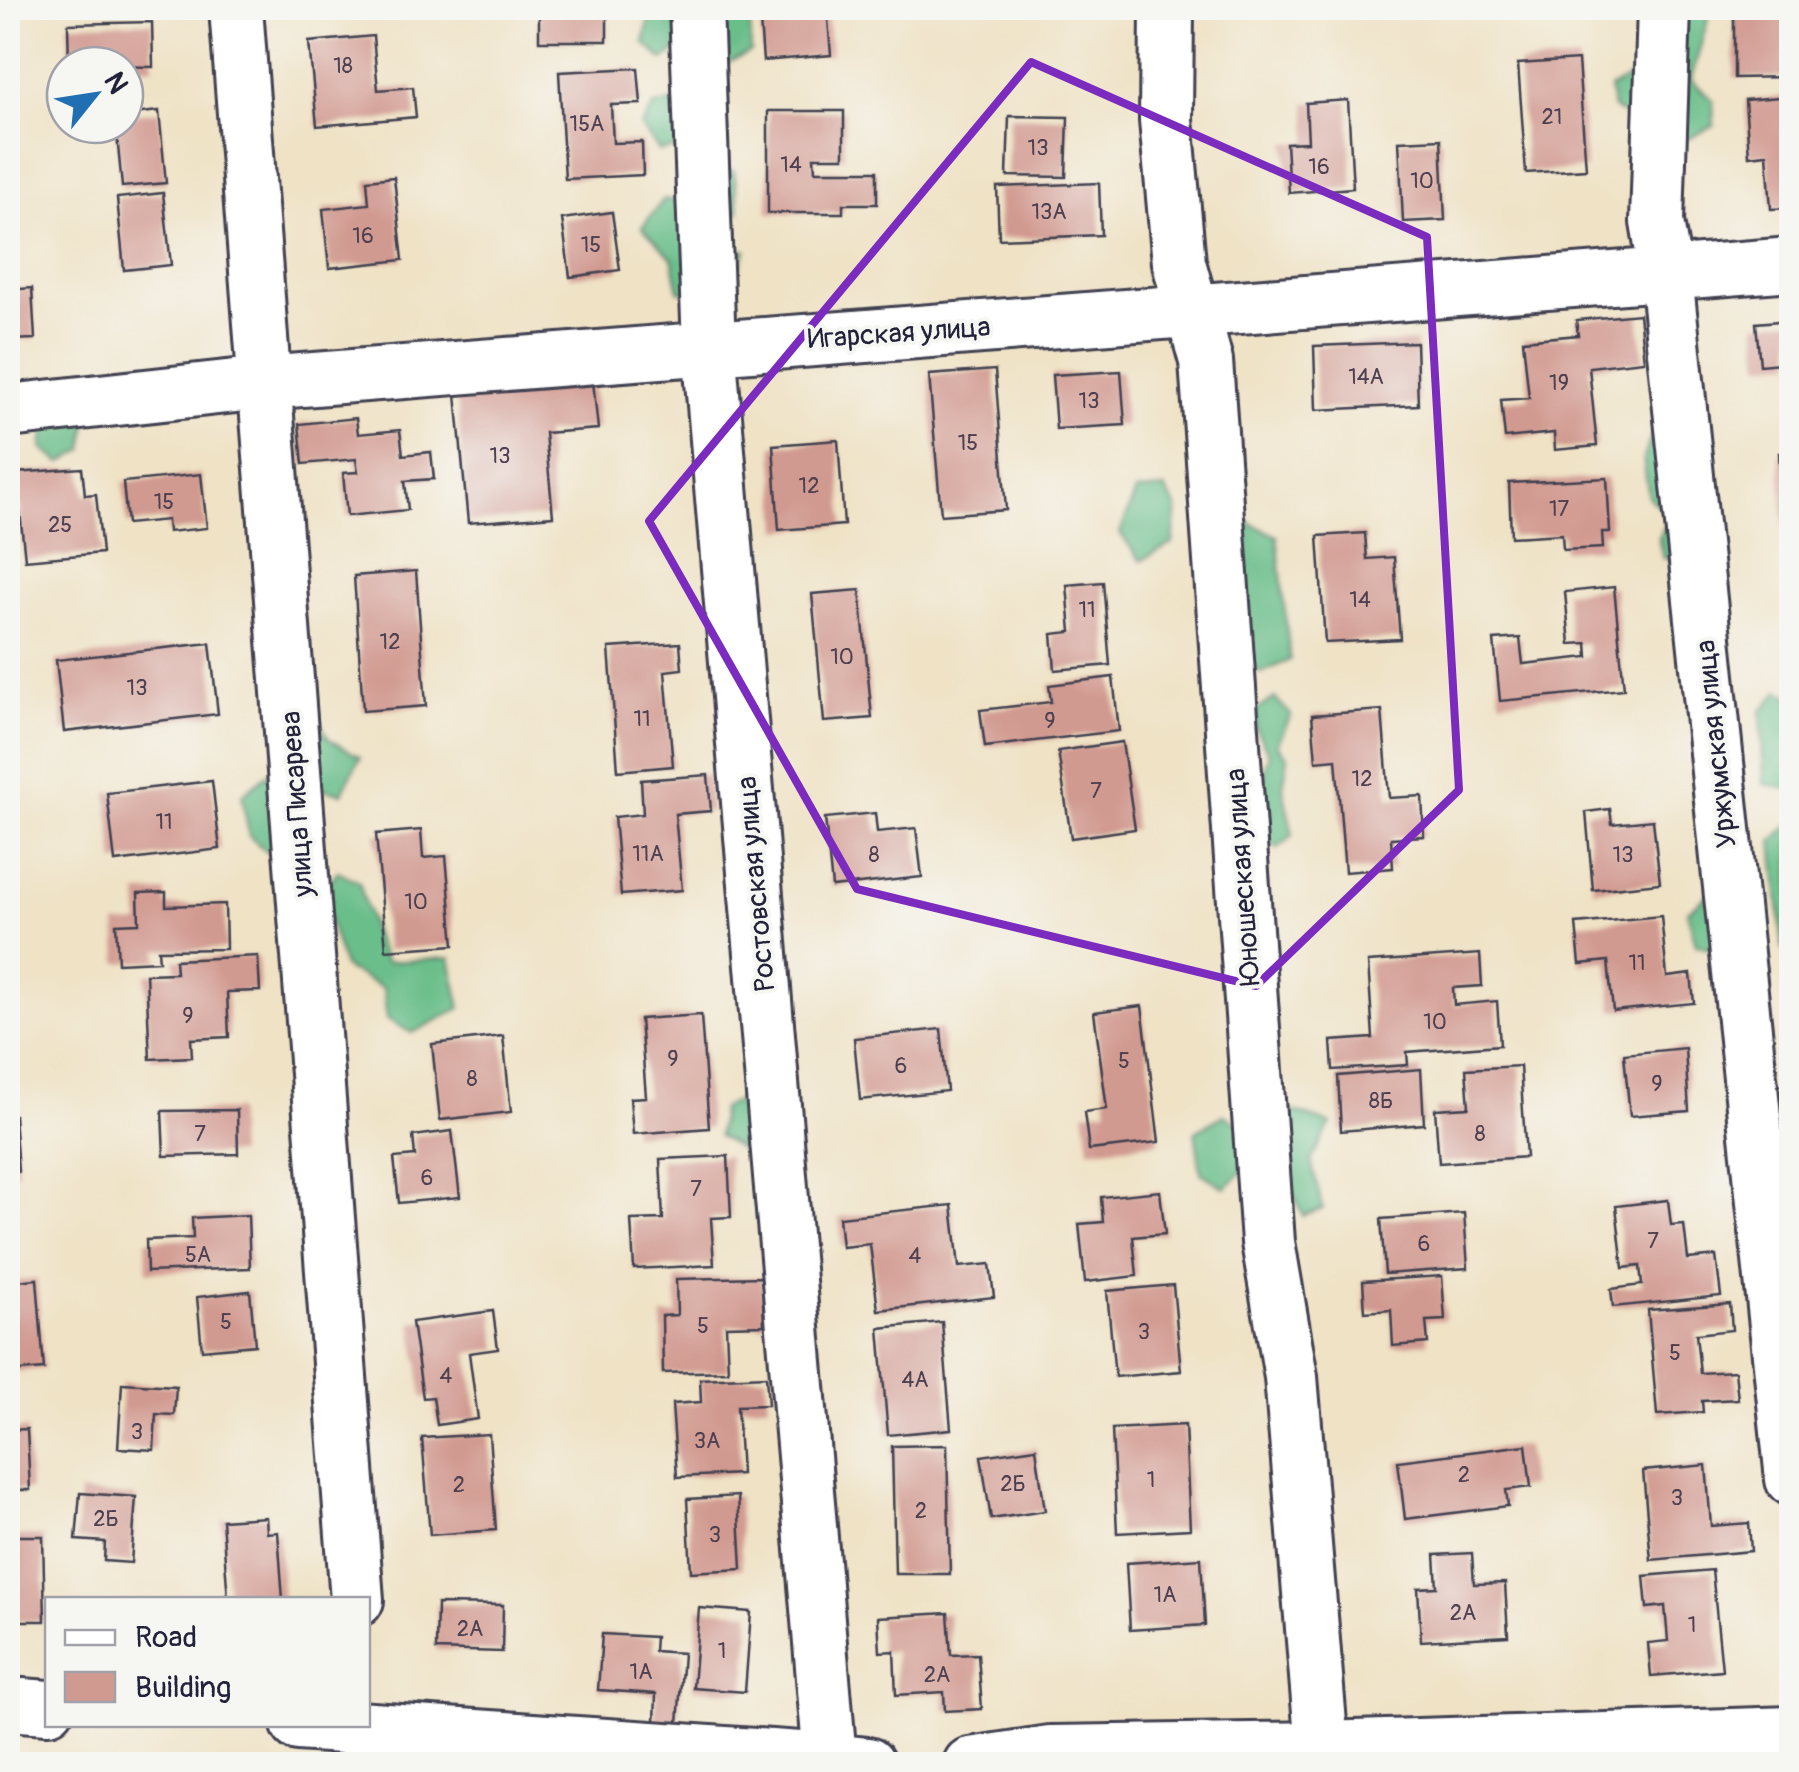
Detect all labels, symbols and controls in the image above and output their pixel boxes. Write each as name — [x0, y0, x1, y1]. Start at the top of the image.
north arrow — [45, 45, 145, 145]
house number: 18 — [333, 52, 353, 80]
text: N — [95, 66, 135, 100]
house number: 21 — [1542, 103, 1562, 131]
house number: 15А — [570, 110, 604, 138]
house number: 13 — [1028, 134, 1048, 162]
house number: 14 — [780, 151, 802, 179]
house number: 16 — [1308, 153, 1330, 181]
house number: 10 — [1410, 167, 1434, 195]
house number: 13А — [1031, 198, 1067, 226]
house number: 16 — [352, 222, 374, 250]
house number: 15 — [581, 231, 601, 259]
street label: Игарская улица — [806, 310, 992, 357]
house number: 14А — [1348, 363, 1384, 391]
house number: 19 — [1549, 369, 1569, 397]
house number: 13 — [1079, 387, 1099, 415]
house number: 15 — [958, 429, 978, 457]
house number: 13 — [490, 442, 510, 470]
house number: 12 — [799, 472, 819, 500]
house number: 15 — [154, 488, 174, 516]
house number: 17 — [1549, 495, 1569, 523]
house number: 25 — [48, 511, 72, 539]
house number: 14 — [1349, 586, 1371, 614]
house number: 11 — [1078, 596, 1096, 624]
house number: 12 — [380, 628, 400, 656]
street label: Уржумская улица — [1688, 638, 1745, 850]
house number: 10 — [830, 643, 854, 671]
house number: 13 — [127, 674, 147, 702]
house number: 11 — [633, 705, 651, 733]
house number: 9 — [1044, 707, 1056, 735]
street label: улица Писарева — [274, 710, 322, 899]
house number: 12 — [1352, 765, 1372, 793]
street label: Юношеская улица — [1218, 767, 1269, 987]
street label: Ростовская улица — [730, 775, 783, 993]
house number: 7 — [1090, 777, 1102, 805]
house number: 11 — [155, 808, 173, 836]
house number: 11А — [632, 840, 664, 868]
house number: 8 — [868, 841, 880, 869]
house number: 13 — [1613, 841, 1633, 869]
house number: 10 — [404, 888, 428, 916]
house number: 11 — [1628, 949, 1646, 977]
house number: 9 — [182, 1002, 194, 1030]
house number: 10 — [1423, 1008, 1447, 1036]
house number: 9 — [667, 1045, 679, 1073]
house number: 5 — [1118, 1047, 1130, 1075]
house number: 6 — [895, 1052, 907, 1080]
house number: 8 — [466, 1065, 478, 1093]
house number: 9 — [1651, 1070, 1663, 1098]
house number: 8Б — [1369, 1087, 1393, 1115]
house number: 7 — [194, 1120, 206, 1148]
house number: 8 — [1474, 1120, 1486, 1148]
house number: 6 — [421, 1164, 433, 1192]
house number: 7 — [690, 1175, 702, 1203]
house number: 7 — [1647, 1227, 1659, 1255]
house number: 6 — [1418, 1230, 1430, 1258]
house number: 5А — [185, 1241, 211, 1269]
house number: 4 — [909, 1242, 922, 1270]
house number: 5 — [220, 1308, 232, 1336]
house number: 5 — [697, 1312, 709, 1340]
house number: 3 — [1138, 1318, 1150, 1346]
house number: 5 — [1669, 1339, 1681, 1367]
house number: 4 — [440, 1362, 453, 1390]
house number: 4А — [901, 1366, 929, 1394]
house number: 3 — [131, 1418, 143, 1446]
house number: 3А — [694, 1427, 720, 1455]
house number: 2 — [1458, 1461, 1470, 1489]
house number: 1 — [1147, 1466, 1155, 1494]
house number: 2Б — [1000, 1470, 1026, 1498]
house number: 2 — [453, 1471, 465, 1499]
house number: 3 — [1671, 1484, 1683, 1512]
house number: 2 — [915, 1497, 927, 1525]
house number: 2Б — [93, 1505, 119, 1533]
house number: 3 — [709, 1521, 721, 1549]
house number: 1А — [1154, 1581, 1176, 1609]
legend — [45, 1597, 370, 1727]
house number: 2А — [1450, 1599, 1476, 1627]
house number: 1 — [1688, 1611, 1696, 1639]
house number: 2А — [457, 1615, 483, 1643]
text: Road — [135, 1619, 197, 1656]
house number: 1 — [718, 1637, 726, 1665]
house number: 1А — [630, 1658, 652, 1686]
house number: 2А — [924, 1661, 950, 1689]
text: Building — [135, 1669, 231, 1706]

